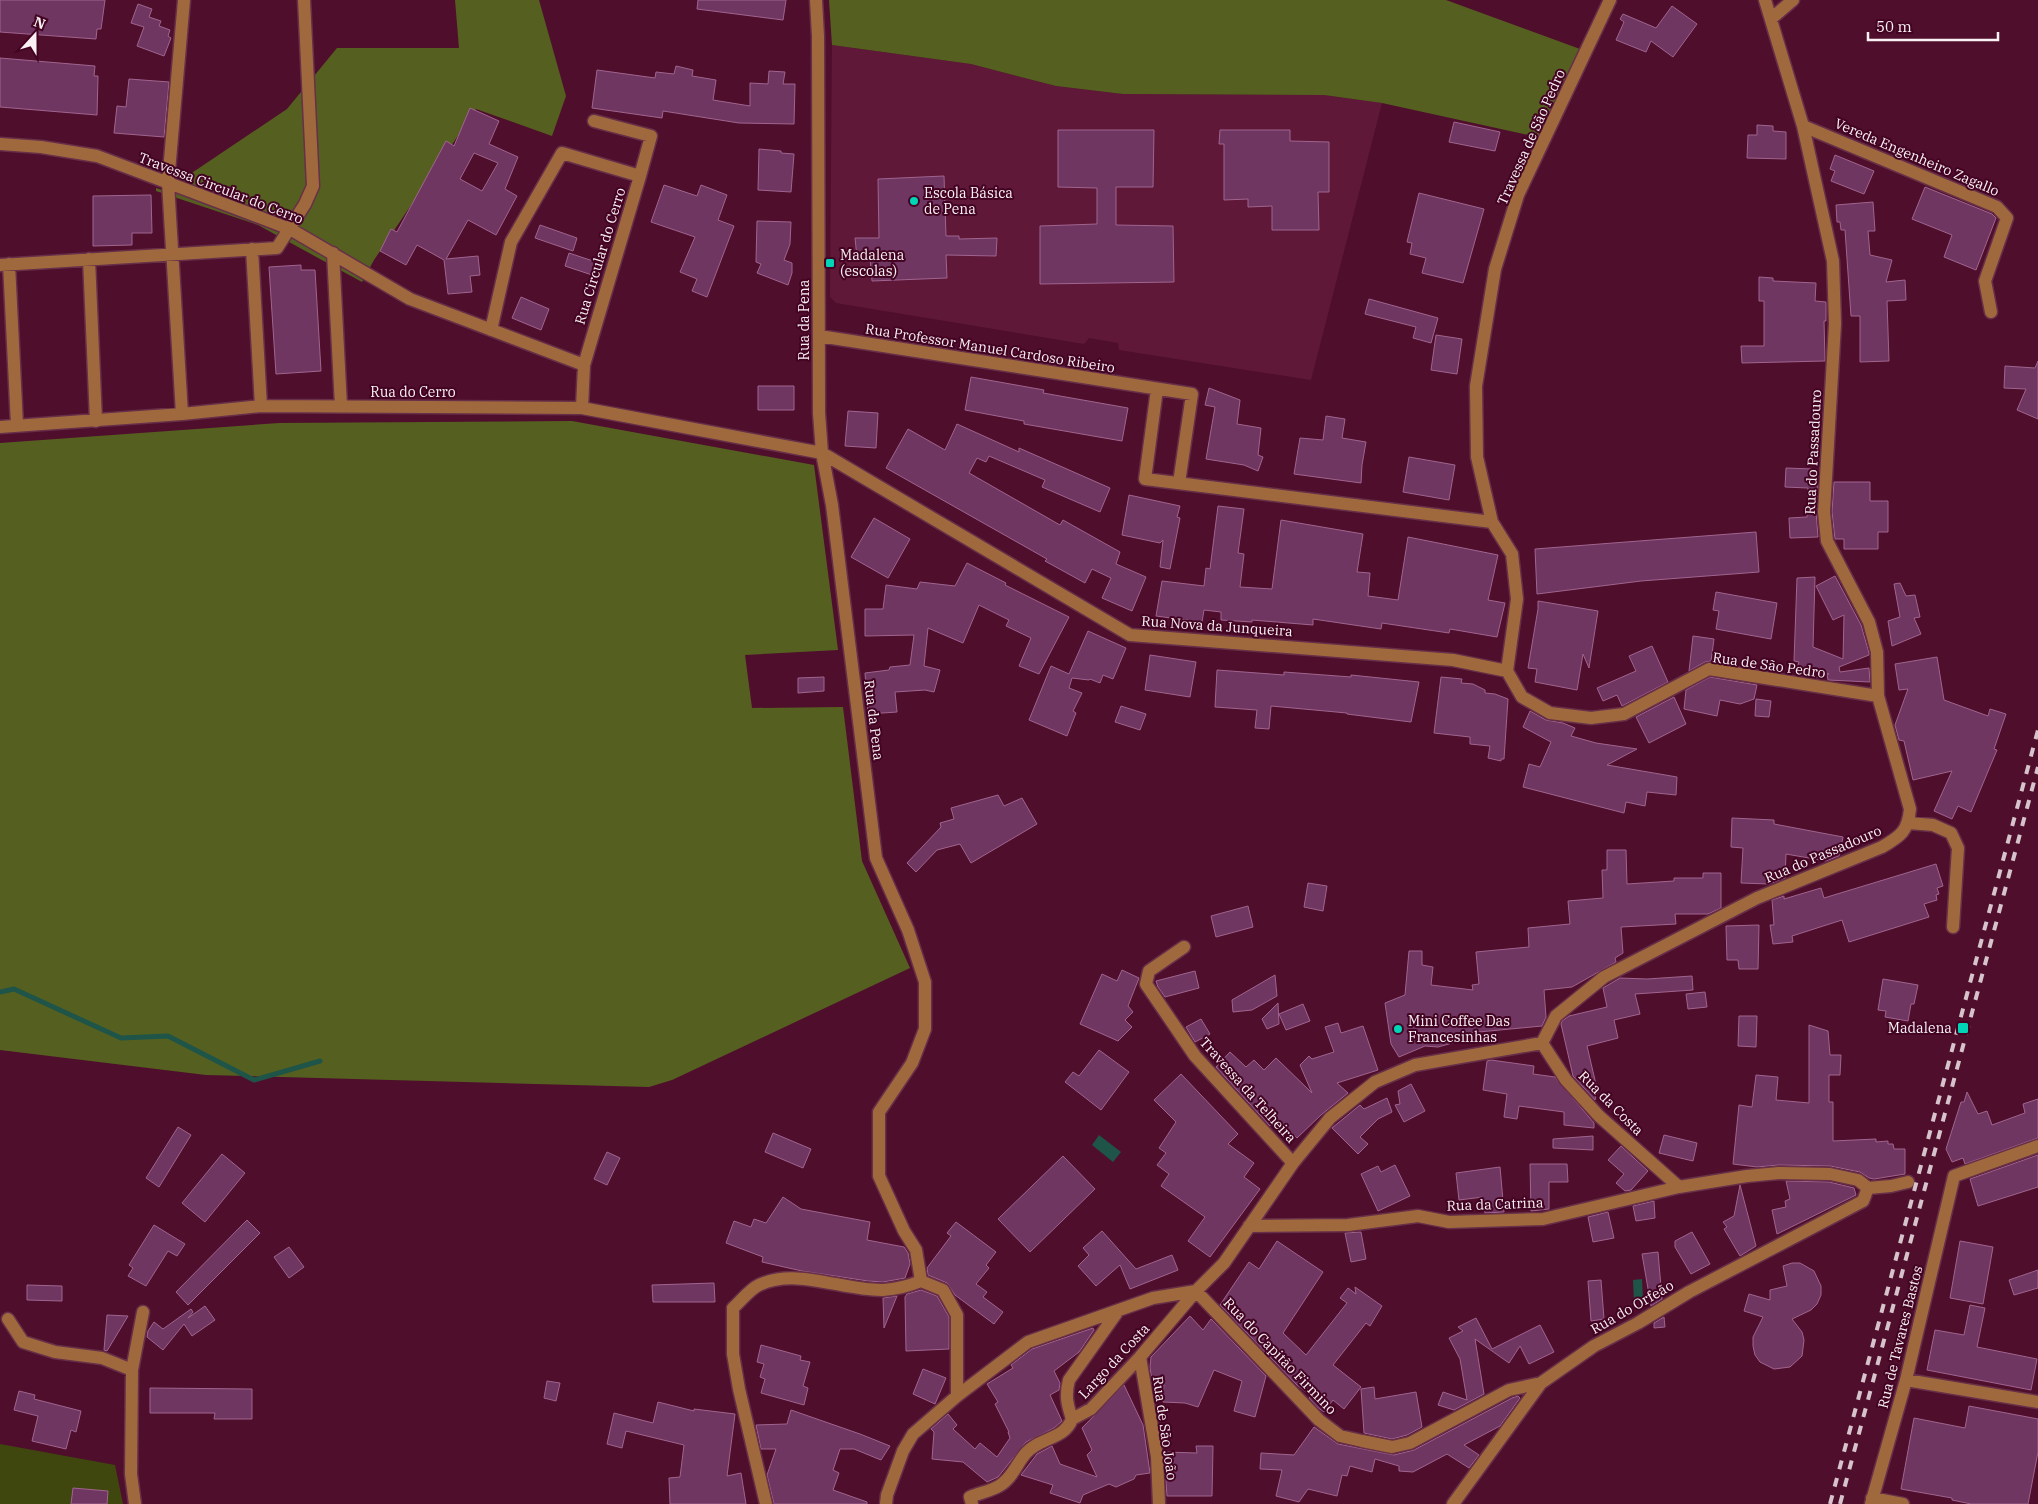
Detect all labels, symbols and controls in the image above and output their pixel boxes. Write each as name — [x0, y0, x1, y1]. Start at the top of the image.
north arrow — [10, 10, 60, 60]
scale bar — [1868, 10, 1998, 42]
text: N — [31, 12, 48, 33]
text: 50 m — [1876, 17, 1912, 36]
street label: Travessa de São Pedro — [1493, 66, 1569, 208]
street label: Vereda Engenheiro Zagallo — [1832, 114, 2002, 200]
street label: Travessa Circular do Cerro — [136, 148, 306, 228]
place label: Escola Básica de Pena — [924, 184, 1013, 218]
street label: Rua Circular do Cerro — [571, 185, 629, 327]
marker: Escola Básica de Pena — [908, 195, 920, 207]
place label: Madalena (escolas) — [840, 246, 905, 280]
marker: Madalena (escolas) — [824, 257, 836, 269]
street label: Rua da Pena — [795, 279, 813, 360]
street label: Rua Professor Manuel Cardoso Ribeiro — [864, 319, 1116, 377]
street label: Rua do Cerro — [370, 383, 456, 401]
street label: Rua do Passadouro — [1801, 389, 1825, 515]
street label: Rua Nova da Junqueira — [1141, 612, 1294, 640]
street label: Rua de São Pedro — [1711, 648, 1827, 682]
street label: Rua da Pena — [860, 679, 888, 762]
street label: Rua do Passadouro — [1762, 821, 1884, 887]
place label: Mini Coffee Das Francesinhas — [1408, 1012, 1510, 1046]
place label: Madalena — [1888, 1019, 1952, 1037]
marker: Madalena — [1956, 1021, 1970, 1035]
marker: Mini Coffee Das Francesinhas — [1392, 1023, 1404, 1035]
street label: Travessa da Telheira — [1196, 1033, 1300, 1147]
street label: Rua da Costa — [1575, 1067, 1647, 1139]
street label: Rua da Catrina — [1446, 1193, 1544, 1215]
street label: Rua de Tavares Bastos — [1874, 1264, 1926, 1410]
street label: Rua do Orfeão — [1587, 1276, 1677, 1338]
street label: Rua do Capitão Firmino — [1220, 1294, 1341, 1418]
street label: Largo da Costa — [1075, 1319, 1154, 1402]
street label: Rua de São João — [1149, 1375, 1181, 1481]

